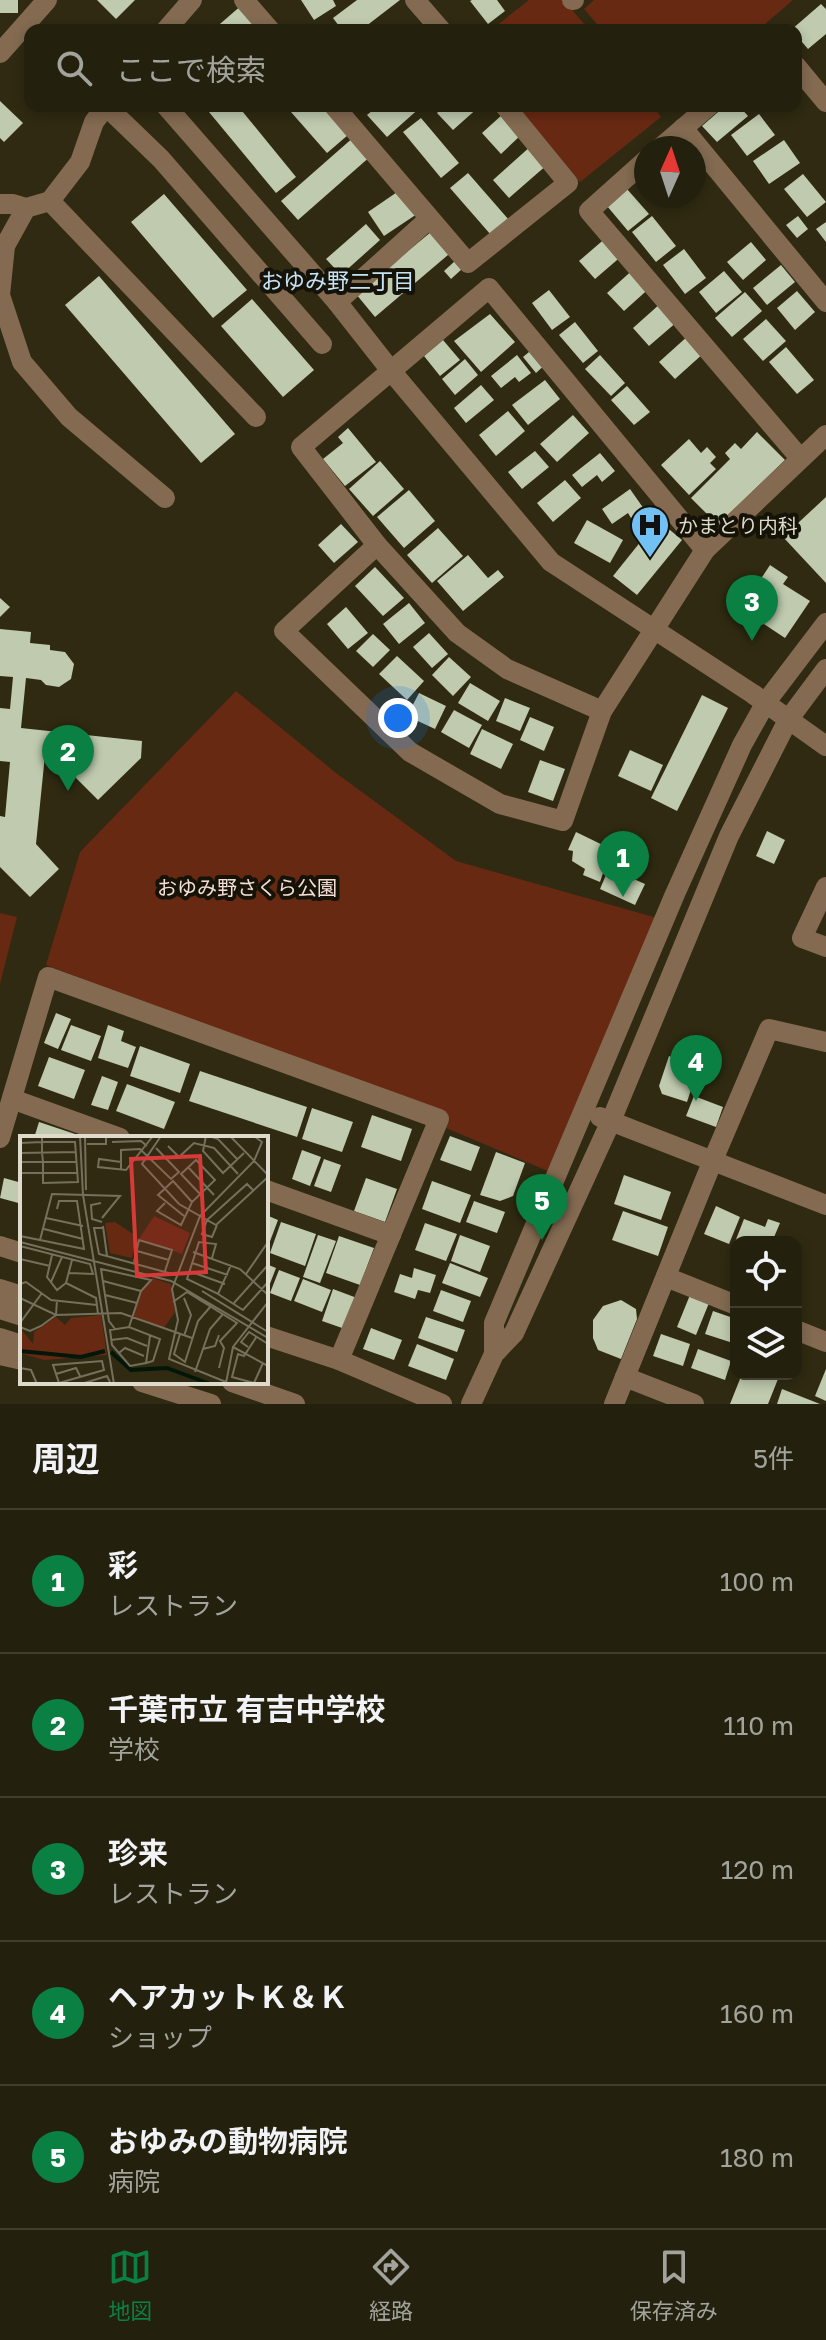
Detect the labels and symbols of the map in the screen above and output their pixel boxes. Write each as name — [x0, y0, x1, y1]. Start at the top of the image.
north arrow — [634, 136, 706, 208]
district label: おゆみ野二丁目 — [261, 267, 415, 294]
hospital icon: かまとり内科 — [629, 504, 671, 559]
place label: かまとり内科 — [678, 513, 798, 537]
pin: 3 — [726, 575, 778, 641]
your location — [378, 698, 418, 738]
pin: 2 — [42, 725, 94, 791]
pin: 1 — [597, 831, 649, 897]
park label: おゆみ野さくら公園 — [157, 875, 337, 899]
pin: 4 — [670, 1035, 722, 1101]
inset map — [20, 1136, 268, 1384]
pin: 5 — [516, 1174, 568, 1240]

